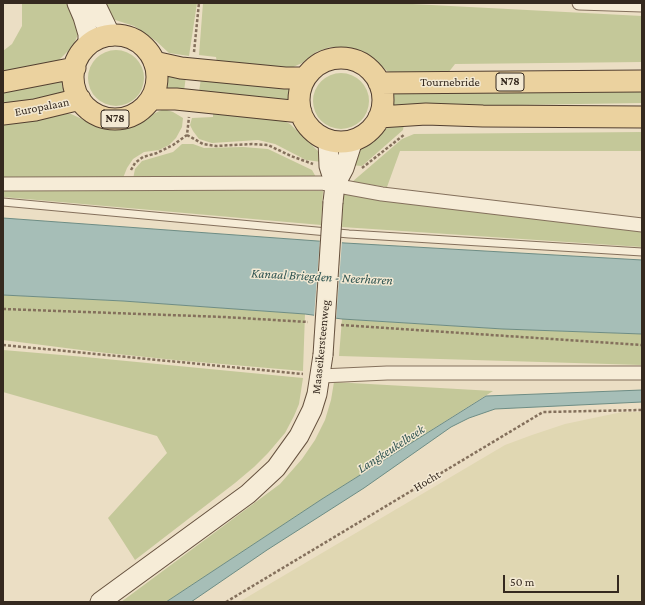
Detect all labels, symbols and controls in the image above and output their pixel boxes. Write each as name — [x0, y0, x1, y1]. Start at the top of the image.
road number: N78 — [496, 73, 524, 91]
street label: Tournebride — [420, 75, 480, 89]
street label: Europalaan — [13, 95, 71, 119]
road number: N78 — [101, 110, 129, 128]
water label: Kanaal Briegden - Neerharen — [251, 265, 393, 289]
street label: Maaseikersteenweg — [309, 299, 333, 395]
water label: Langkeukelbeek — [354, 421, 428, 477]
street label: Hocht — [411, 467, 443, 495]
scale bar — [505, 567, 621, 593]
text: 50 m — [510, 575, 534, 589]

